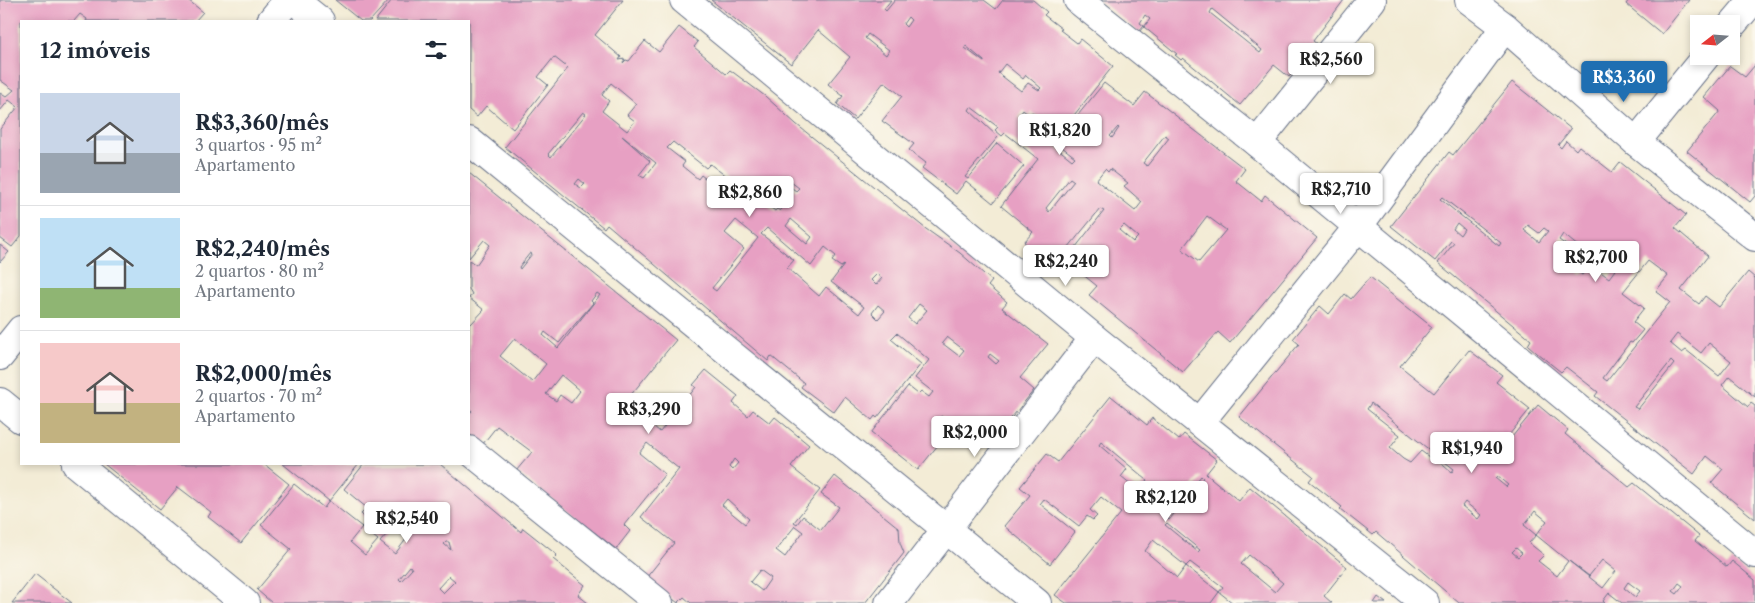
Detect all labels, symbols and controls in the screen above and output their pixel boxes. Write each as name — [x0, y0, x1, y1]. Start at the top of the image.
north arrow — [1690, 15, 1740, 65]
map controls — [1690, 15, 1740, 65]
icon: filters — [422, 36, 450, 64]
text: 12 imóveis — [40, 38, 151, 63]
pin: R$2,560 — [1285, 42, 1377, 85]
text: R$2,560 — [1299, 49, 1363, 69]
pin: R$3,360 — [1578, 61, 1670, 103]
text: R$3,360 — [1592, 67, 1656, 87]
text: R$3,360/mês — [195, 110, 329, 135]
icon: home — [80, 113, 140, 173]
pin: R$1,820 — [1014, 114, 1106, 156]
text: R$1,820 — [1029, 120, 1091, 140]
text: 3 quartos · 95 m² — [195, 135, 322, 155]
text: Apartamento — [195, 155, 295, 175]
pin: R$2,710 — [1295, 172, 1387, 215]
pin: R$2,860 — [704, 176, 796, 218]
text: R$2,710 — [1311, 179, 1371, 199]
text: R$2,860 — [718, 182, 782, 202]
text: R$2,240/mês — [195, 236, 330, 261]
icon: home — [80, 238, 140, 298]
pin: R$2,700 — [1550, 240, 1642, 283]
pin: R$2,240 — [1020, 244, 1112, 287]
text: R$2,700 — [1564, 247, 1628, 267]
text: R$2,240 — [1034, 251, 1098, 271]
text: 2 quartos · 80 m² — [195, 261, 324, 281]
text: Apartamento — [195, 281, 295, 301]
text: R$2,000/mês — [195, 361, 332, 386]
icon: home — [80, 363, 140, 423]
text: 2 quartos · 70 m² — [195, 386, 322, 406]
pin: R$3,290 — [603, 392, 695, 435]
text: R$3,290 — [617, 399, 681, 419]
text: Apartamento — [195, 406, 295, 426]
pin: R$2,000 — [929, 416, 1021, 458]
text: R$2,000 — [942, 422, 1008, 442]
pin: R$1,940 — [1426, 432, 1518, 474]
text: R$1,940 — [1441, 438, 1503, 458]
pin: R$2,120 — [1120, 480, 1212, 523]
text: R$2,120 — [1135, 487, 1197, 507]
pin: R$2,540 — [361, 502, 453, 544]
text: R$2,540 — [375, 508, 439, 528]

